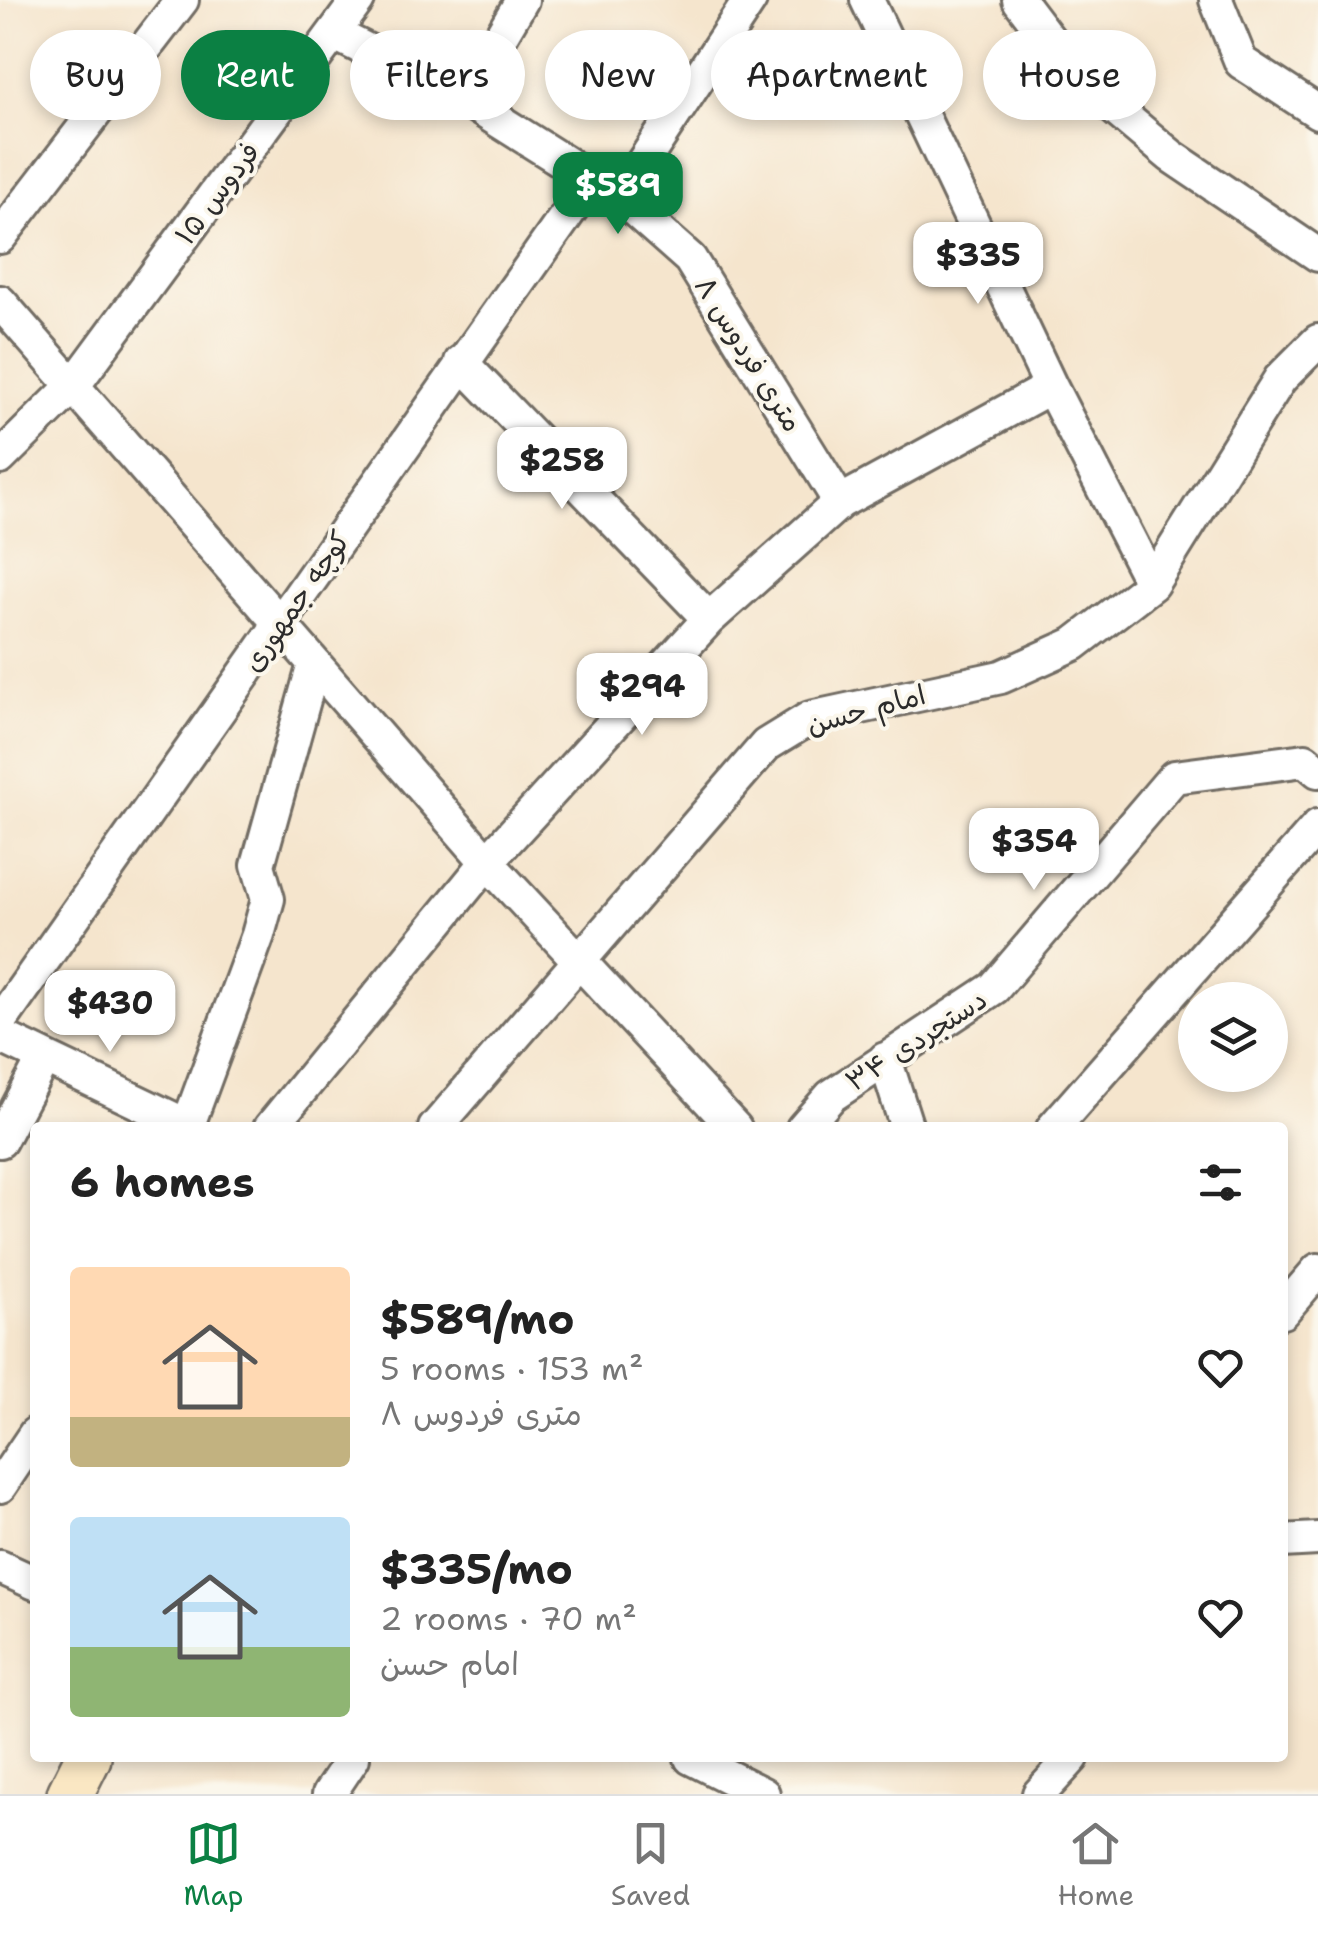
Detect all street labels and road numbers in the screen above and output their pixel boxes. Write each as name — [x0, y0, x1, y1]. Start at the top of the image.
street label: فردوس ۱۵ — [166, 134, 268, 252]
street label: ۸ متری فردوس — [686, 269, 812, 439]
street label: کوچه جمهوری — [233, 523, 359, 679]
street label: امام حسن — [802, 675, 930, 746]
street label: دستجردی ۳۴ — [838, 980, 994, 1100]

